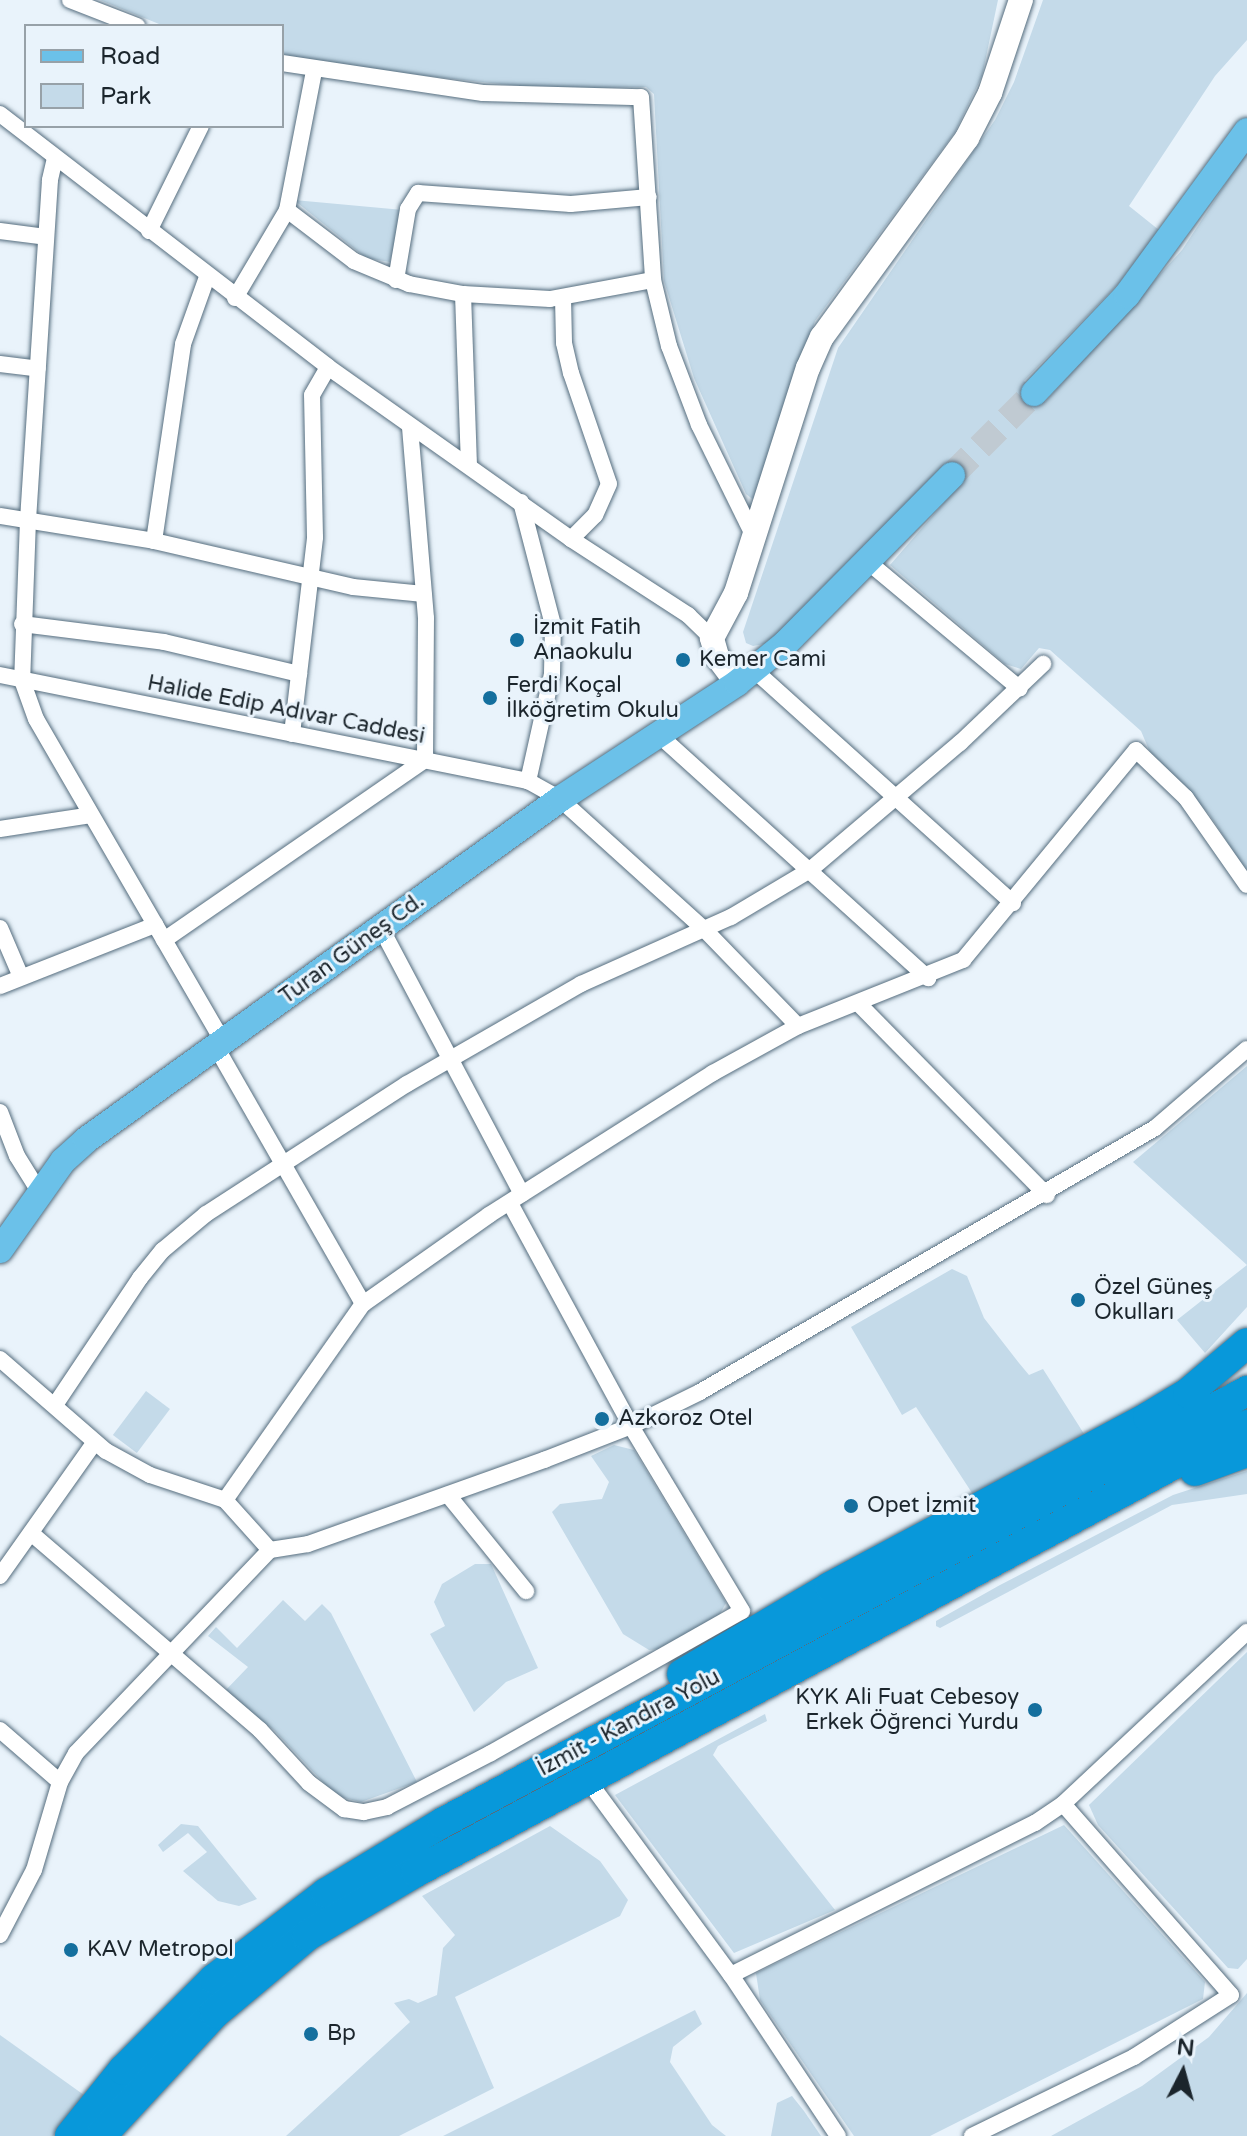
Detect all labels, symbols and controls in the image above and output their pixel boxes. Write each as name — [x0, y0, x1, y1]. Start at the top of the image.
legend — [24, 24, 284, 128]
text: Road — [100, 42, 160, 71]
text: Park — [100, 82, 151, 111]
place label: İzmit Fatih Anaokulu — [533, 614, 641, 666]
marker: İzmit Fatih Anaokulu — [508, 631, 526, 649]
place label: Kemer Cami — [699, 647, 826, 673]
marker: Kemer Cami — [674, 651, 692, 669]
street label: Halide Edip Adıvar Caddesi — [145, 670, 427, 750]
place label: Ferdi Koçal İlköğretim Okulu — [506, 672, 679, 724]
marker: Ferdi Koçal İlköğretim Okulu — [481, 689, 499, 707]
street label: Turan Güneş Cd. — [275, 888, 429, 1010]
place label: Özel Güneş Okulları — [1094, 1274, 1213, 1326]
marker: Özel Güneş Okulları — [1069, 1291, 1087, 1309]
place label: Azkoroz Otel — [618, 1406, 753, 1432]
marker: Azkoroz Otel — [593, 1410, 611, 1428]
place label: Opet İzmit — [867, 1493, 976, 1519]
marker: Opet İzmit — [842, 1497, 860, 1515]
street label: İzmit - Kandıra Yolu — [533, 1664, 725, 1782]
place label: KYK Ali Fuat Cebesoy Erkek Öğrenci Yurdu — [795, 1684, 1019, 1736]
marker: KYK Ali Fuat Cebesoy Erkek Öğrenci Yurdu — [1026, 1701, 1044, 1719]
place label: KAV Metropol — [87, 1937, 234, 1963]
marker: KAV Metropol — [62, 1941, 80, 1959]
place label: Bp — [327, 2021, 356, 2047]
marker: Bp — [302, 2025, 320, 2043]
north arrow — [1143, 2032, 1223, 2112]
text: N — [1175, 2034, 1196, 2062]

